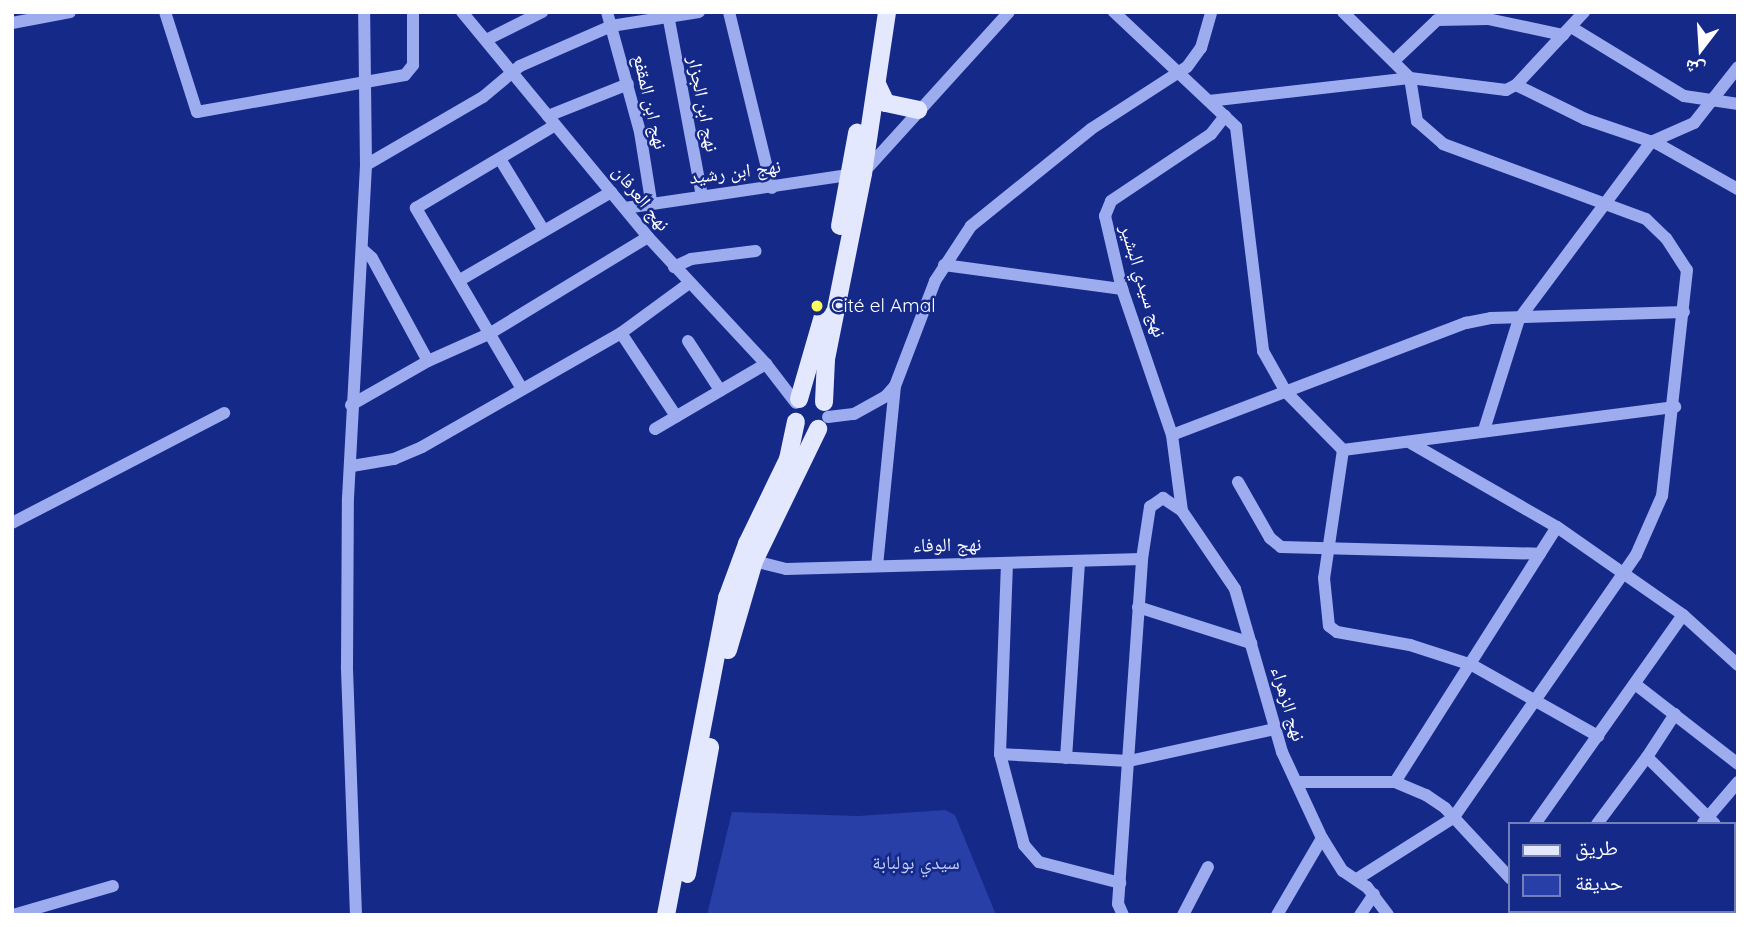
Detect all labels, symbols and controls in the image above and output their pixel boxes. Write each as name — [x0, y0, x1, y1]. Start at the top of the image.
north arrow — [1666, 14, 1736, 84]
street label: نهج ابن المقفع — [628, 52, 672, 152]
street label: نهج ابن الجزار — [683, 54, 723, 154]
text: ش — [1682, 55, 1708, 84]
street label: نهج ابن رشيد — [688, 155, 782, 189]
street label: نهج العرفان — [607, 160, 675, 236]
street label: نهج سيدي البشير — [1115, 222, 1171, 340]
place label: Cité el Amal — [831, 295, 936, 317]
marker: Cité el Amal — [809, 298, 825, 314]
street label: نهج الوفاء — [912, 533, 982, 557]
street label: نهج الزهراء — [1266, 664, 1310, 744]
legend — [1508, 822, 1736, 913]
text: طريق — [1575, 834, 1618, 860]
park label: سيدي بولبابة — [872, 852, 960, 874]
text: حديقة — [1575, 869, 1623, 895]

